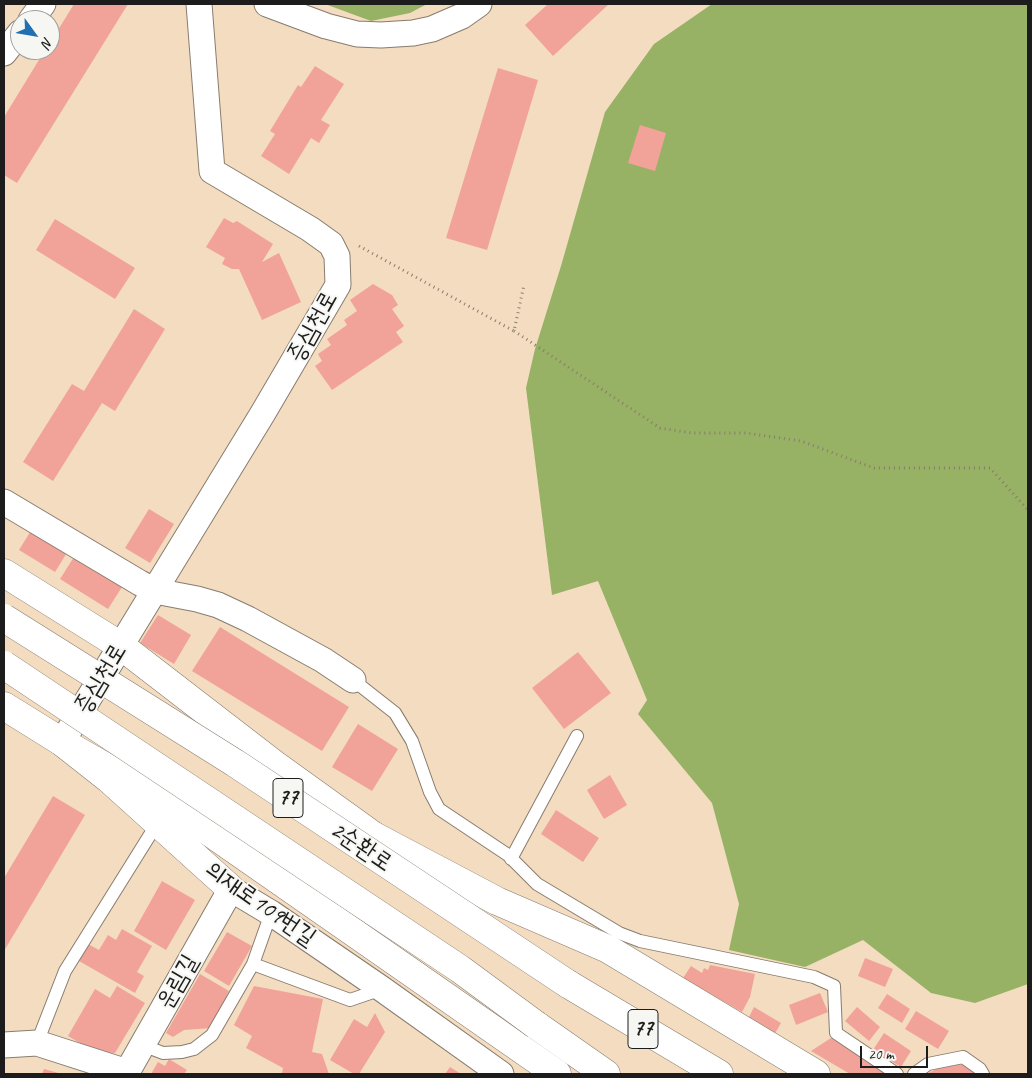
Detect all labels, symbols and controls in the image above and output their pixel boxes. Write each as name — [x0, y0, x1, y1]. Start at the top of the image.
north arrow — [10, 10, 60, 60]
text: N — [38, 34, 57, 51]
street label: 증심천로 — [282, 286, 344, 368]
street label: 증심천로 — [69, 638, 133, 720]
road number: 77 — [273, 778, 303, 818]
street label: 2순환로 — [324, 816, 398, 878]
street label: 의재로109번길 — [199, 855, 321, 953]
street label: 운림길 — [151, 950, 205, 1014]
road number: 77 — [628, 1010, 658, 1048]
scale bar — [862, 1036, 930, 1068]
text: 20 m — [868, 1045, 894, 1064]

